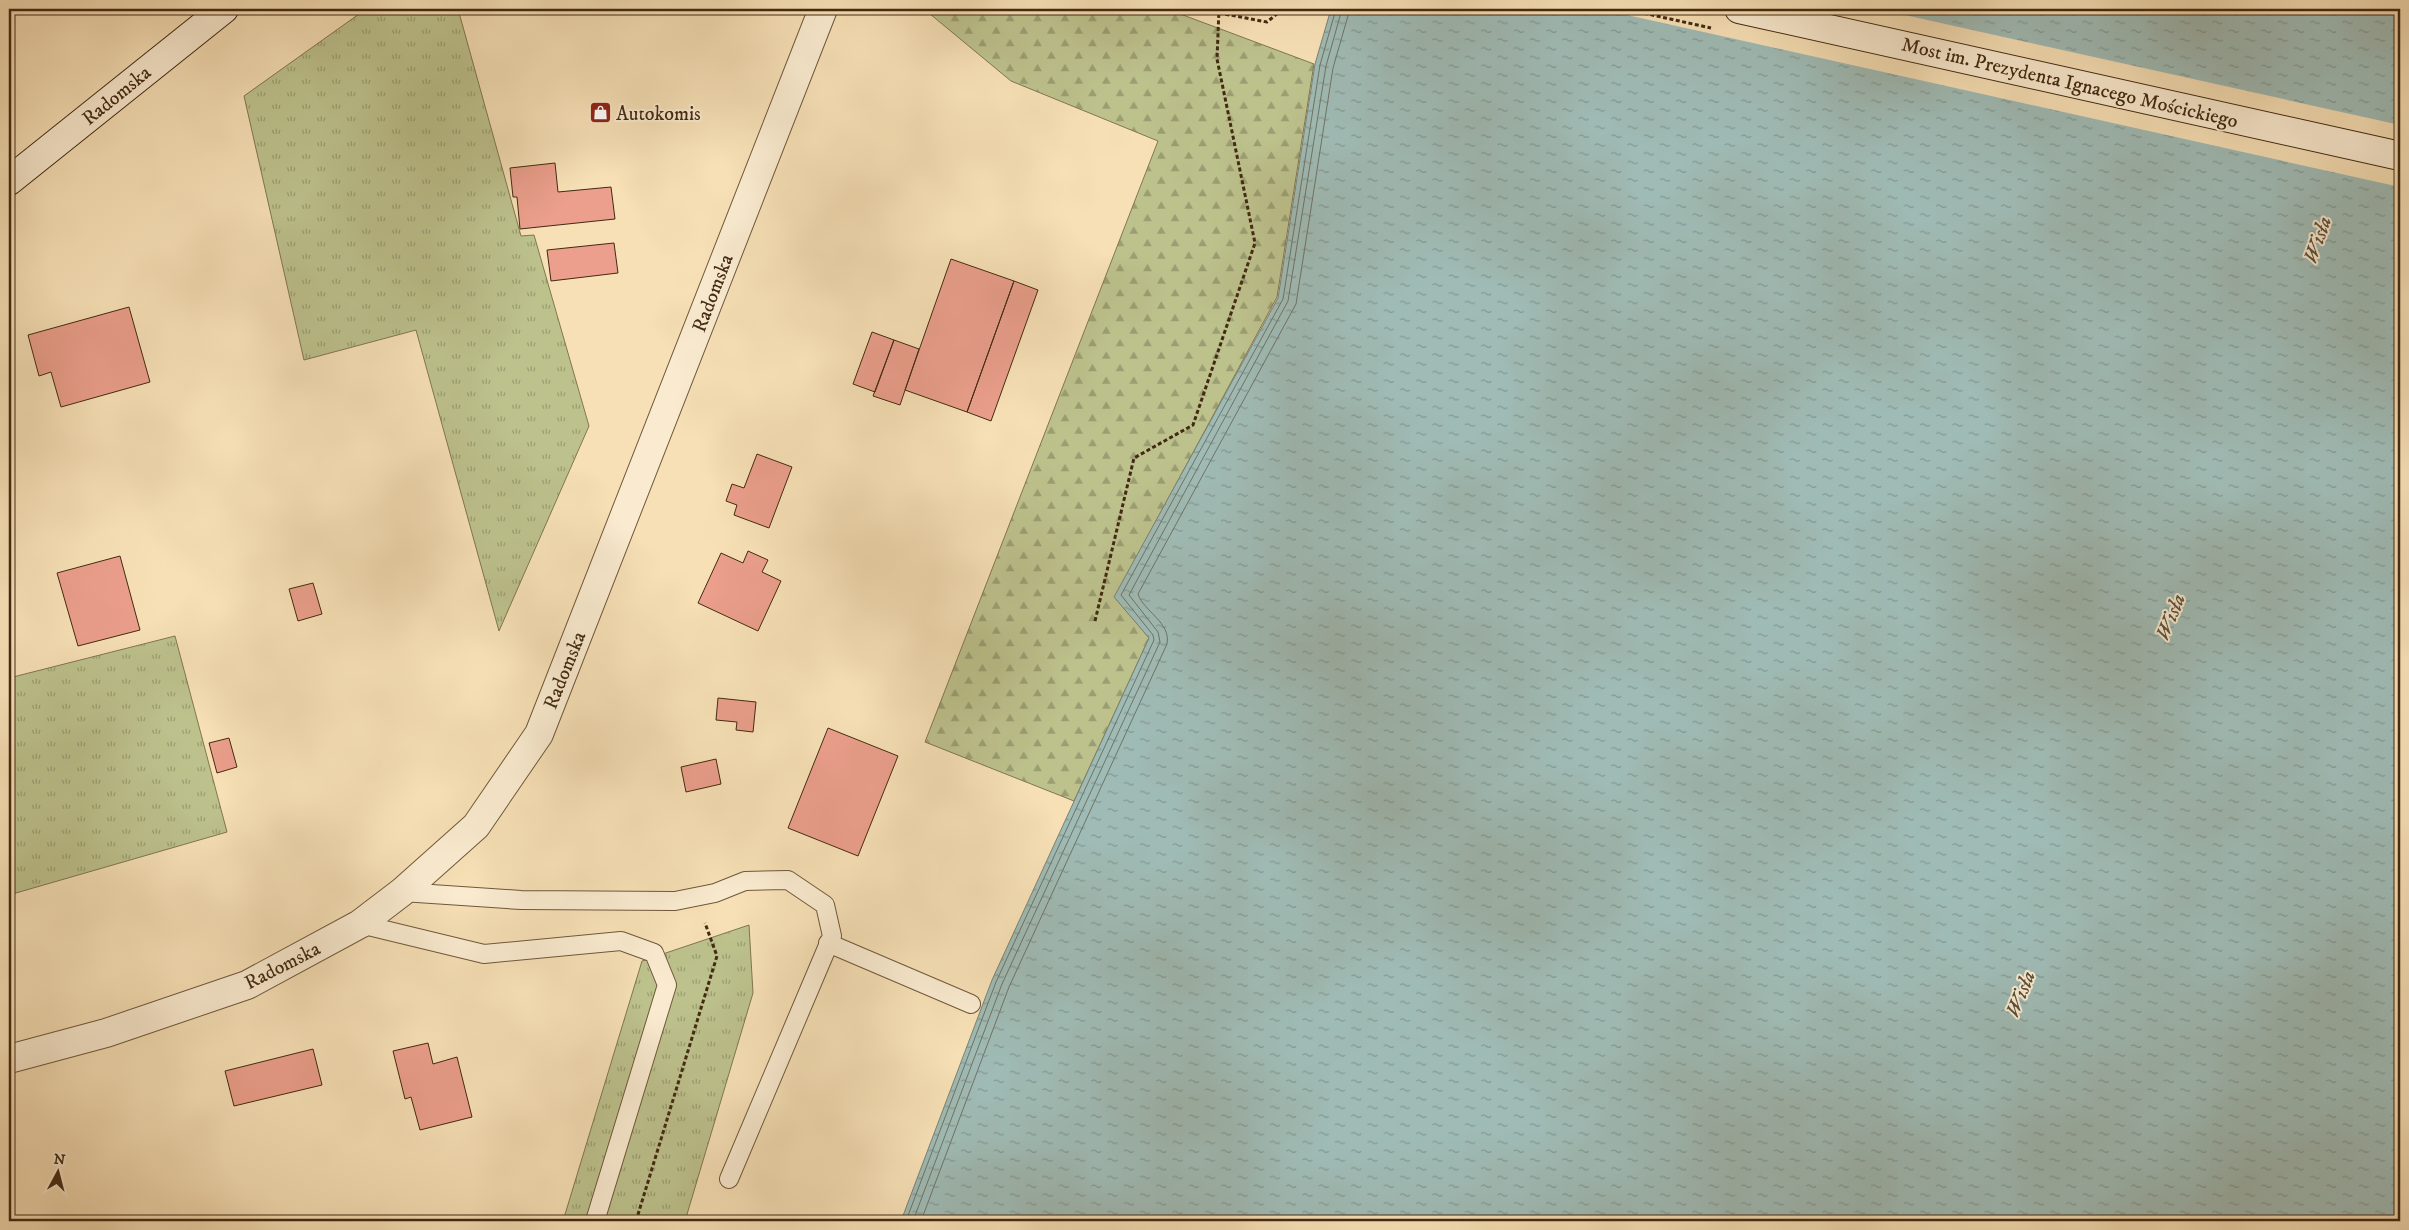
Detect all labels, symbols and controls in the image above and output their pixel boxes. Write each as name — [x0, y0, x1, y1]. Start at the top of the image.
street label: Most im. Prezydenta Ignacego Mościckiego — [1899, 33, 2240, 134]
street label: Radomska — [77, 60, 157, 132]
shop icon: Autokomis — [588, 101, 612, 125]
place label: Autokomis — [616, 102, 701, 127]
water label: Wisła — [2298, 213, 2338, 267]
street label: Radomska — [687, 250, 740, 336]
water label: Wisła — [2150, 590, 2192, 645]
street label: Radomska — [539, 628, 592, 713]
street label: Radomska — [241, 936, 325, 996]
water label: Wisła — [2000, 967, 2042, 1022]
north arrow — [32, 1148, 82, 1198]
text: N — [53, 1150, 67, 1170]

